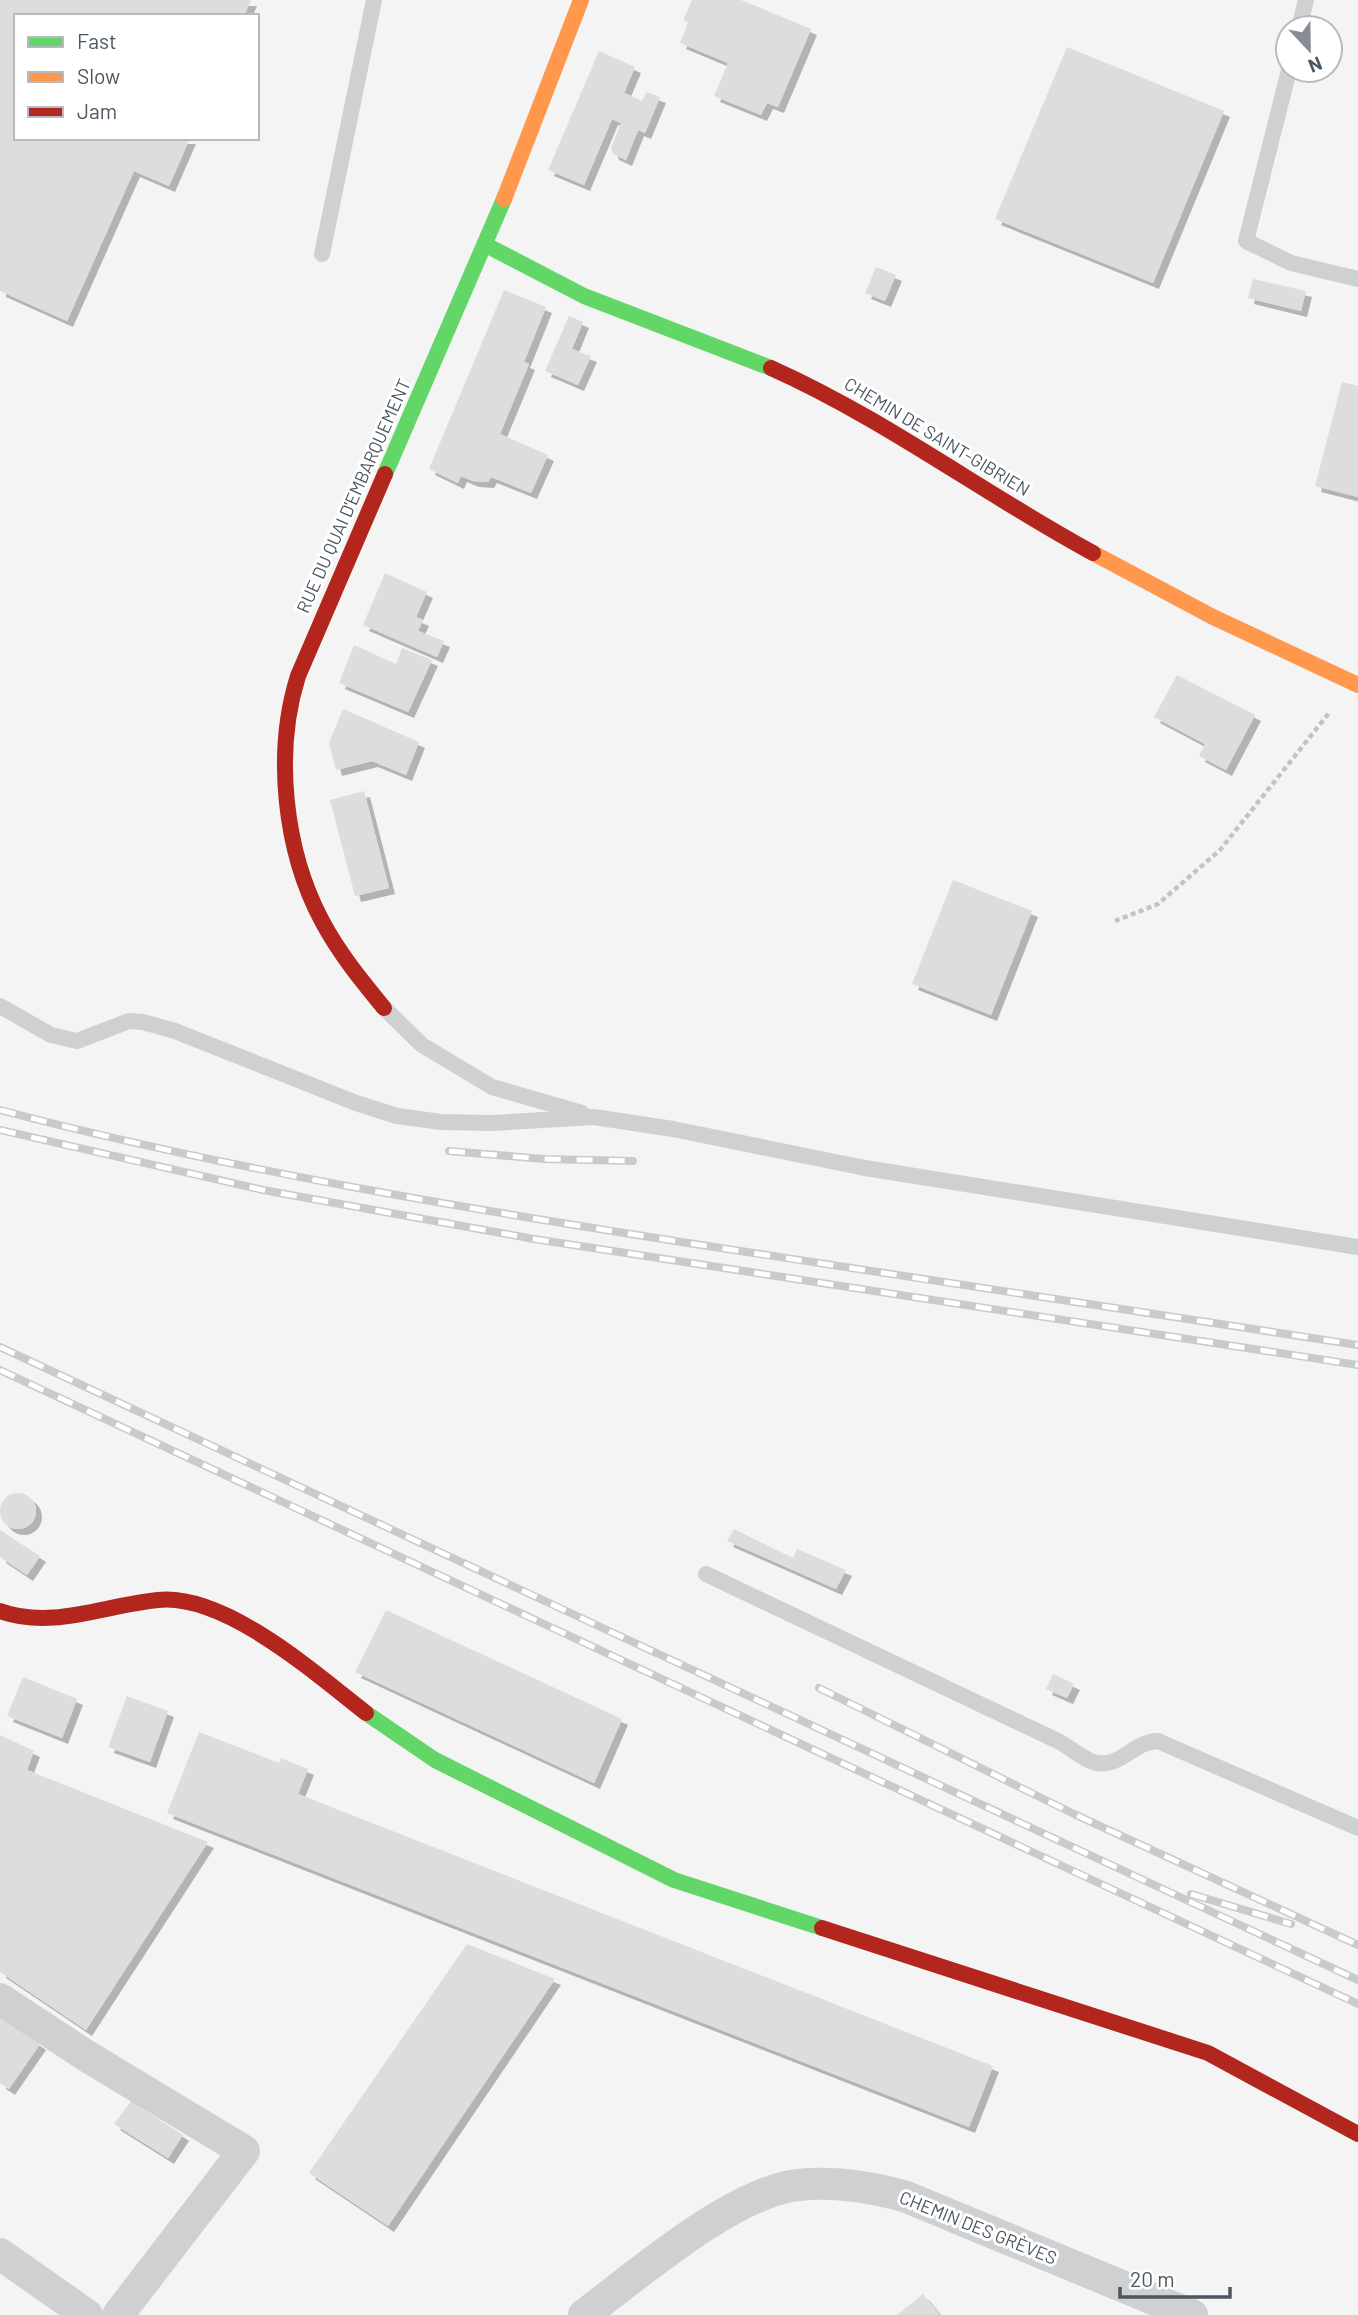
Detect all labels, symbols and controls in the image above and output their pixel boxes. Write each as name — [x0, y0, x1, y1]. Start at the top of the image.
legend — [14, 14, 259, 140]
north arrow — [1274, 14, 1344, 84]
text: Fast — [77, 28, 117, 53]
text: N — [1305, 52, 1326, 78]
text: Slow — [77, 63, 120, 88]
text: Jam — [77, 98, 117, 123]
street label: CHEMIN DE SAINT-GIBRIEN — [841, 372, 1034, 500]
street label: RUE DU QUAI D'EMBARQUEMENT — [291, 375, 415, 616]
street label: CHEMIN DES GRÈVES — [897, 2185, 1060, 2269]
scale bar — [1120, 2256, 1230, 2300]
text: 20 m — [1130, 2266, 1175, 2291]

